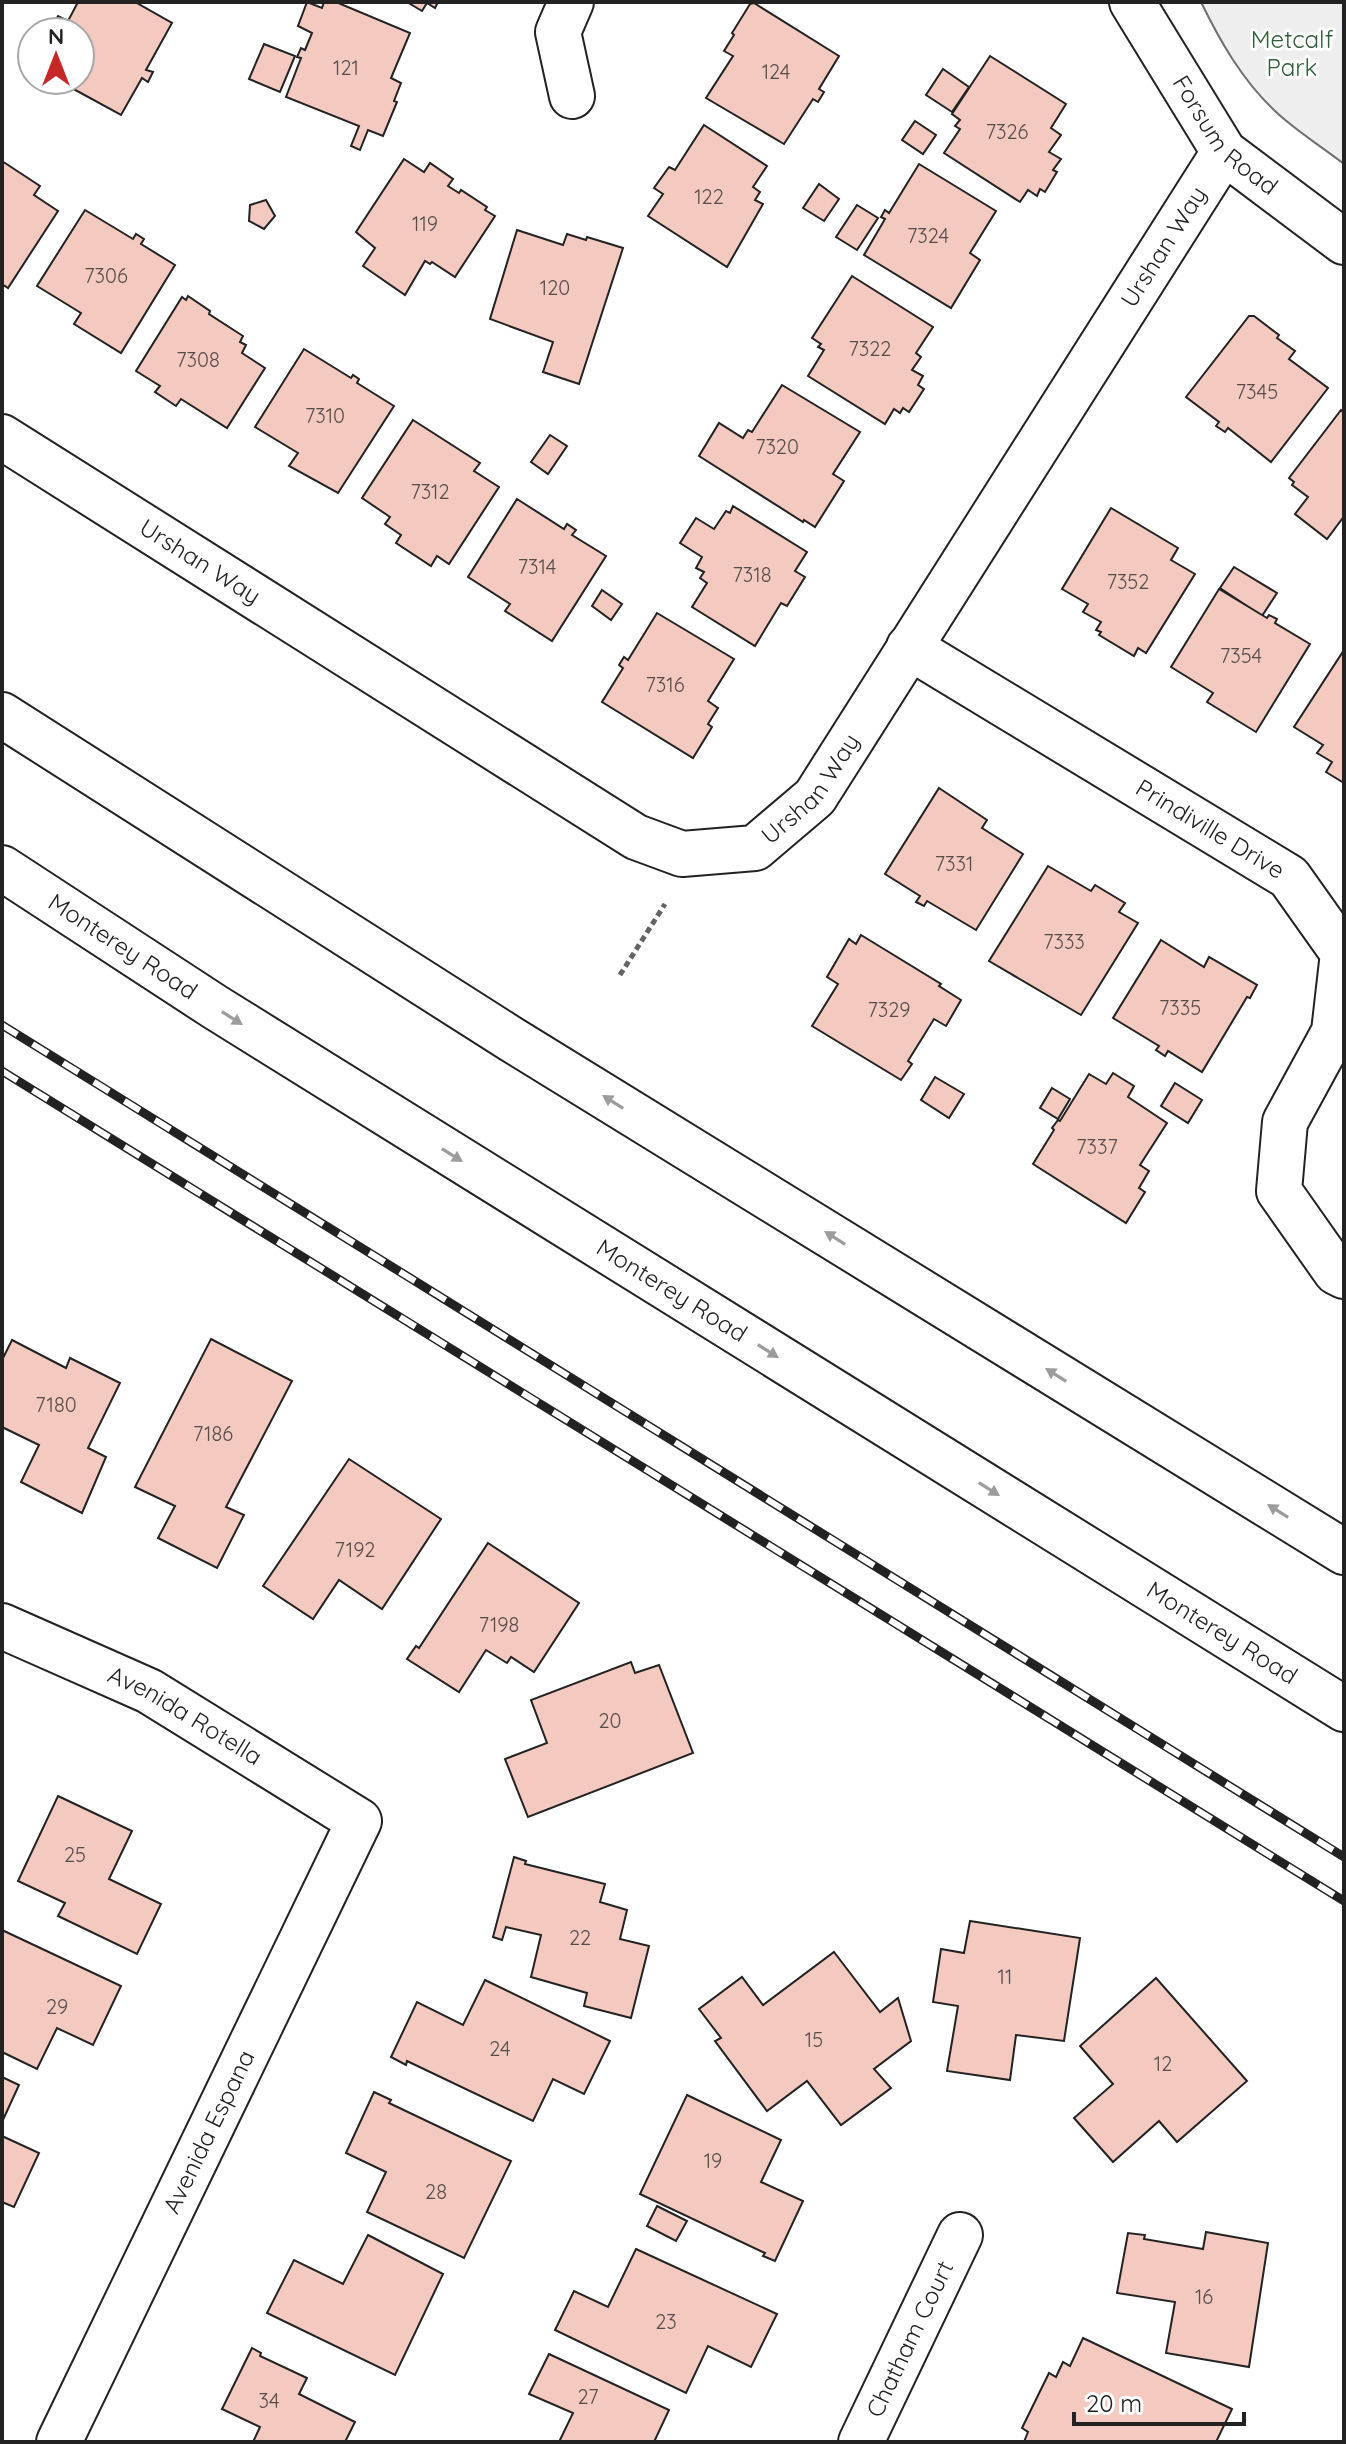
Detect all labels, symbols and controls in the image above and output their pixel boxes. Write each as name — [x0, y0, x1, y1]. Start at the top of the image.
north arrow — [16, 16, 96, 96]
text: N — [48, 22, 64, 50]
park label: Metcalf Park — [1251, 24, 1334, 82]
house number: 121 — [333, 55, 359, 80]
house number: 124 — [762, 59, 790, 84]
street label: Forsum Road — [1167, 70, 1284, 201]
house number: 7326 — [986, 119, 1029, 144]
street label: Urshan Way — [1113, 180, 1212, 312]
house number: 122 — [694, 184, 724, 209]
house number: 119 — [412, 211, 438, 236]
house number: 7324 — [907, 223, 949, 248]
house number: 7306 — [84, 263, 128, 288]
house number: 120 — [540, 275, 570, 300]
house number: 7322 — [849, 336, 891, 361]
house number: 7308 — [176, 347, 220, 372]
house number: 7345 — [1236, 379, 1278, 404]
house number: 7310 — [305, 403, 345, 428]
house number: 7320 — [755, 434, 799, 459]
house number: 7312 — [410, 479, 450, 504]
street label: Urshan Way — [134, 512, 267, 610]
house number: 7314 — [518, 554, 556, 579]
house number: 7318 — [733, 562, 771, 587]
house number: 7352 — [1107, 569, 1149, 594]
house number: 7354 — [1220, 643, 1262, 668]
house number: 7316 — [646, 672, 685, 697]
street label: Urshan Way — [755, 728, 865, 850]
street label: Prindiville Drive — [1131, 772, 1291, 885]
house number: 7331 — [935, 851, 973, 876]
street label: Monterey Road — [43, 886, 203, 1005]
house number: 7333 — [1043, 929, 1085, 954]
house number: 7335 — [1159, 995, 1201, 1020]
house number: 7329 — [868, 997, 910, 1022]
one-way arrow — [221, 1010, 242, 1025]
one-way arrow — [602, 1095, 625, 1110]
house number: 7337 — [1076, 1134, 1118, 1159]
one-way arrow — [441, 1147, 463, 1161]
street label: Monterey Road — [591, 1232, 753, 1348]
one-way arrow — [824, 1232, 846, 1246]
one-way arrow — [757, 1344, 779, 1358]
one-way arrow — [1045, 1368, 1067, 1382]
house number: 7180 — [35, 1392, 77, 1417]
house number: 7186 — [193, 1421, 233, 1446]
one-way arrow — [978, 1481, 1000, 1495]
one-way arrow — [1267, 1504, 1289, 1518]
house number: 7192 — [335, 1537, 375, 1562]
street label: Monterey Road — [1142, 1574, 1303, 1690]
house number: 7198 — [479, 1612, 519, 1637]
street label: Avenida Rotella — [104, 1659, 268, 1771]
house number: 20 — [599, 1708, 621, 1733]
house number: 25 — [64, 1842, 86, 1867]
house number: 22 — [569, 1925, 591, 1950]
house number: 11 — [998, 1964, 1012, 1989]
house number: 29 — [46, 1994, 68, 2019]
house number: 15 — [805, 2027, 823, 2052]
house number: 24 — [489, 2036, 511, 2061]
street label: Avenida Espana — [156, 2045, 261, 2218]
house number: 12 — [1154, 2051, 1172, 2076]
house number: 19 — [704, 2148, 722, 2173]
house number: 28 — [425, 2179, 447, 2204]
street label: Chatham Court — [859, 2256, 959, 2422]
house number: 16 — [1195, 2284, 1213, 2309]
house number: 23 — [655, 2309, 677, 2334]
scale bar — [1074, 2376, 1244, 2426]
house number: 27 — [578, 2384, 598, 2409]
house number: 34 — [258, 2388, 280, 2413]
text: 20 m — [1086, 2388, 1142, 2418]

